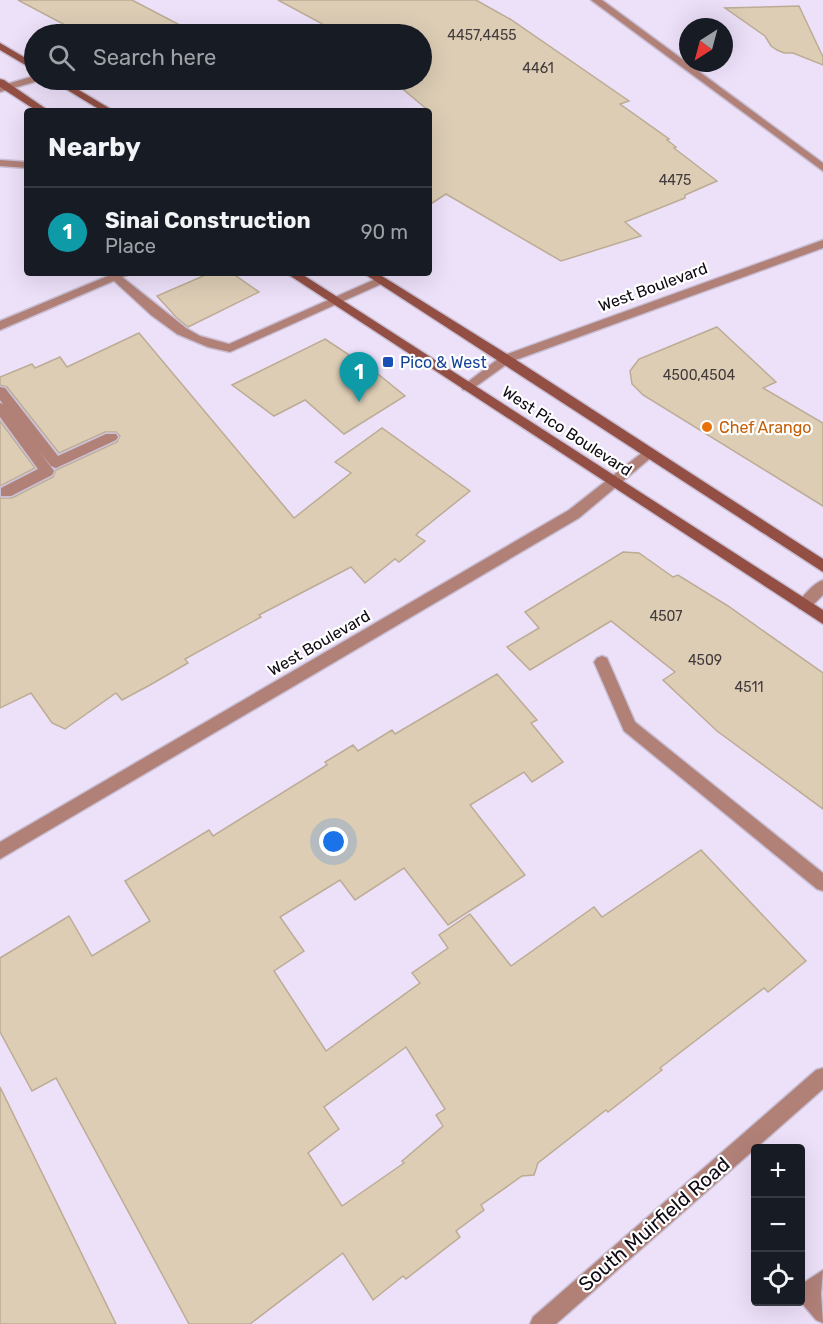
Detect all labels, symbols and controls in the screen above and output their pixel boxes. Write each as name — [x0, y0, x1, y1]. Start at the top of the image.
north arrow — [679, 18, 733, 72]
search box — [24, 24, 432, 90]
house number: 4457,4455 — [447, 27, 517, 44]
icon: search — [45, 41, 78, 74]
text: Search here — [93, 44, 216, 71]
house number: 4461 — [522, 60, 554, 77]
text: Nearby — [48, 132, 141, 163]
house number: 4475 — [659, 172, 691, 189]
text: Sinai Construction — [105, 207, 311, 234]
text: 1 — [63, 220, 72, 244]
text: 90 m — [361, 220, 408, 244]
text: Place — [105, 234, 156, 258]
street label: West Boulevard — [596, 258, 710, 316]
pin: 1 — [340, 352, 378, 402]
place label: Pico & West — [400, 353, 487, 372]
marker: Pico & West — [381, 355, 395, 369]
house number: 4500,4504 — [663, 367, 736, 384]
street label: West Pico Boulevard — [499, 382, 635, 480]
place label: Chef Arango — [719, 418, 812, 437]
marker: Chef Arango — [700, 420, 714, 434]
street label: West Boulevard — [265, 606, 373, 680]
house number: 4507 — [649, 608, 683, 625]
house number: 4509 — [688, 652, 722, 669]
house number: 4511 — [735, 679, 763, 696]
your location — [319, 827, 348, 856]
map controls — [751, 1144, 805, 1306]
button: + — [751, 1144, 805, 1198]
street label: South Muirfield Road — [573, 1152, 735, 1296]
button: − — [751, 1198, 805, 1252]
button: locate — [751, 1252, 805, 1306]

